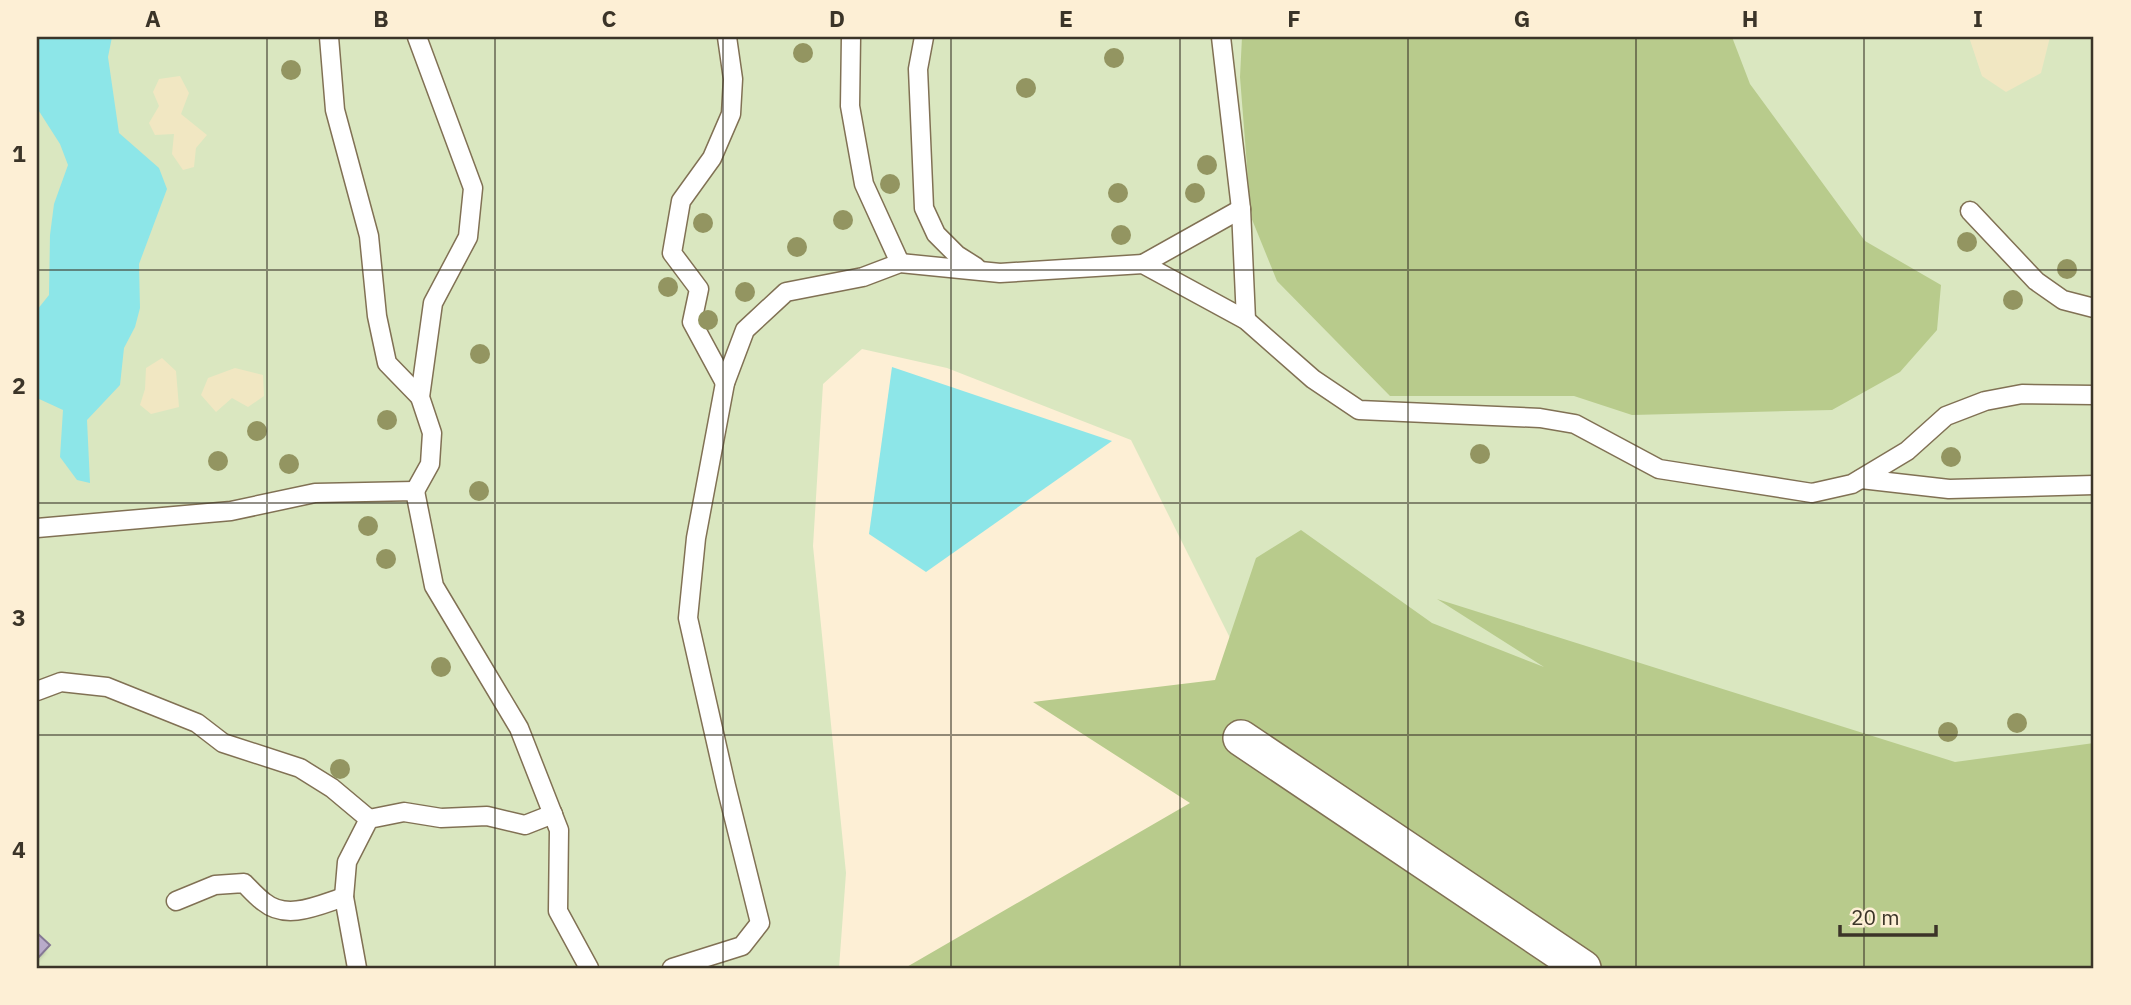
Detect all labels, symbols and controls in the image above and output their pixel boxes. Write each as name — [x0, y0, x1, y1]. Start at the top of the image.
text: A — [145, 3, 161, 33]
text: B — [373, 3, 389, 33]
text: C — [602, 3, 617, 33]
text: D — [829, 3, 845, 33]
text: E — [1059, 3, 1073, 33]
text: F — [1287, 3, 1301, 33]
text: G — [1514, 3, 1530, 33]
text: H — [1742, 3, 1758, 33]
text: I — [1973, 3, 1983, 33]
text: 1 — [12, 138, 26, 168]
text: 2 — [12, 370, 26, 400]
text: 3 — [12, 602, 26, 632]
text: 4 — [12, 834, 26, 864]
scale bar — [1840, 893, 1937, 937]
text: 20 m — [1851, 903, 1900, 931]

